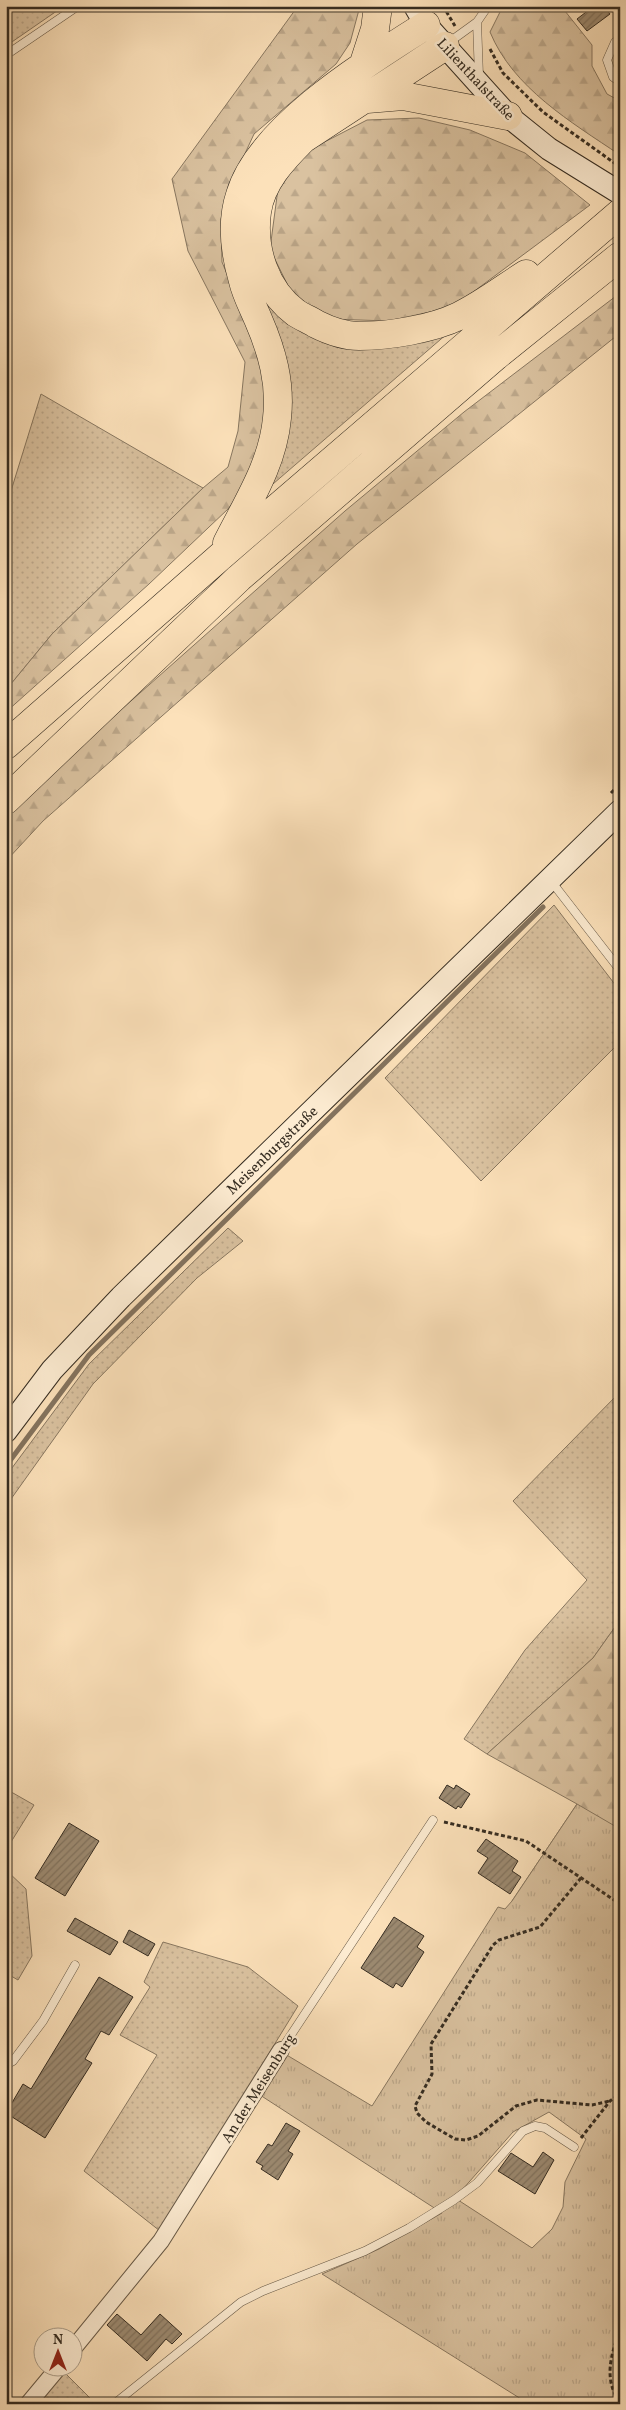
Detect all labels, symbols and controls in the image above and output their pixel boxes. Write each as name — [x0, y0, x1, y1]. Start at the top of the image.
street label: Lilienthalstraße — [431, 34, 519, 126]
street label: Meisenburgstraße — [223, 1102, 323, 1200]
street label: An der Meisenburg — [217, 2030, 302, 2148]
north arrow — [32, 2328, 82, 2378]
text: N — [53, 2331, 63, 2350]

